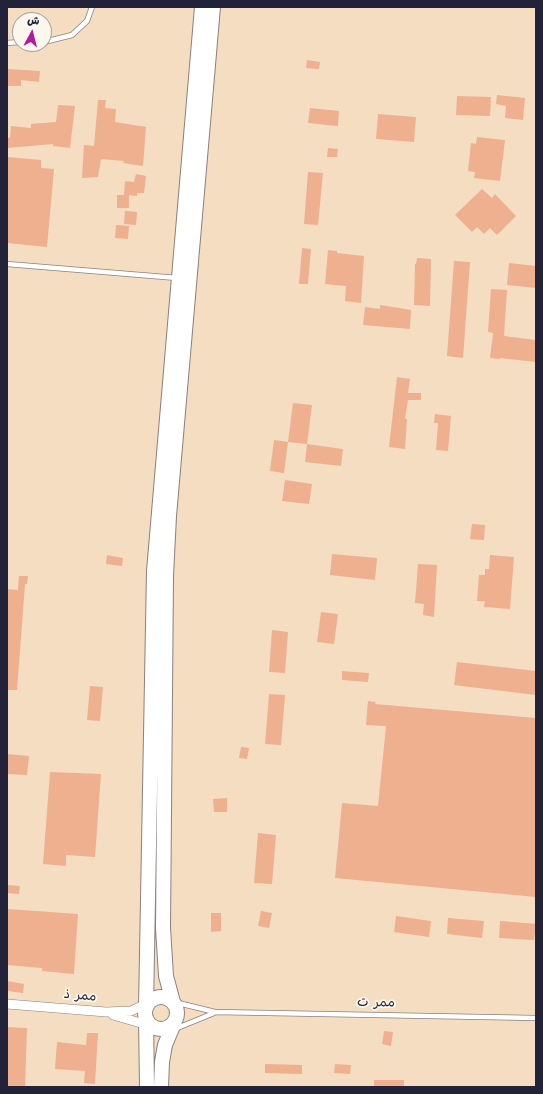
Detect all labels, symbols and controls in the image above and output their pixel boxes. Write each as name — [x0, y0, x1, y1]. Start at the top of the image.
text: ش — [26, 11, 40, 31]
north arrow — [12, 12, 52, 52]
street label: ممر ذ — [63, 988, 97, 1006]
street label: ممر ت — [357, 996, 395, 1012]

